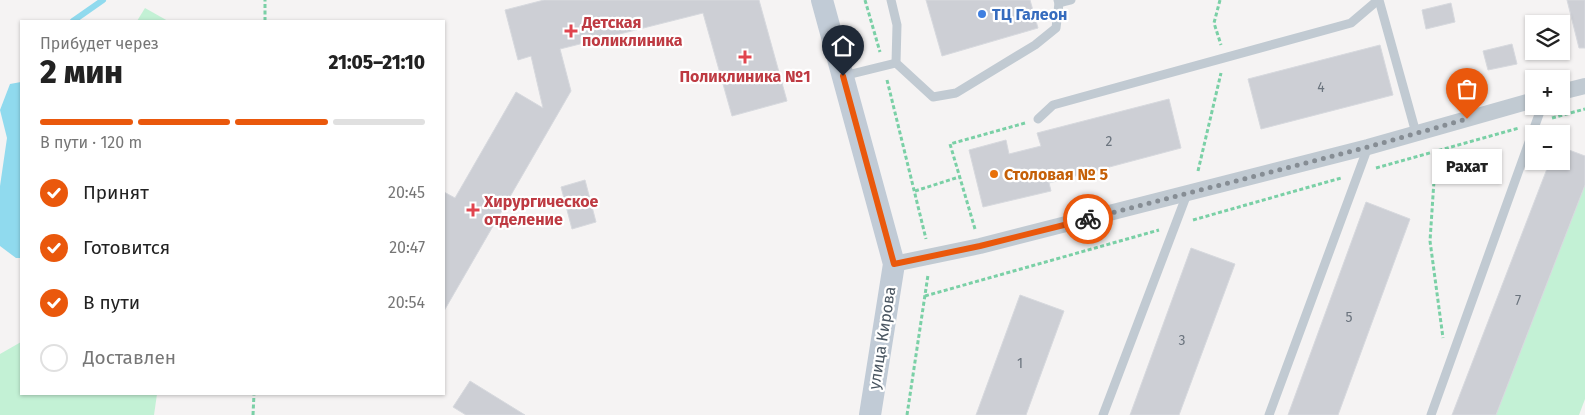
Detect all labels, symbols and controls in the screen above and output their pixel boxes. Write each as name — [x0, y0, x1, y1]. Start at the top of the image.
place label: ТЦ Галеон — [992, 5, 1067, 24]
marker: ТЦ Галеон — [976, 8, 988, 20]
place label: Детская поликлиника — [581, 13, 683, 50]
map controls — [1525, 15, 1570, 170]
button: layers — [1525, 15, 1570, 60]
marker: Детская поликлиника — [564, 24, 578, 38]
pin — [822, 25, 864, 76]
icon: home — [829, 32, 857, 60]
text: Прибудет через — [40, 34, 159, 53]
marker: Поликлиника №1 — [738, 50, 752, 64]
text: 21:05–21:10 — [328, 51, 425, 74]
text: 2 мин — [40, 53, 123, 91]
place label: Поликлиника №1 — [679, 67, 811, 86]
pin — [1446, 68, 1488, 119]
button: + — [1525, 70, 1570, 115]
icon: bag — [1453, 75, 1481, 103]
house number: 4 — [1317, 79, 1325, 96]
button: − — [1525, 125, 1570, 170]
text: В пути · 120 m — [40, 133, 142, 152]
house number: 2 — [1106, 133, 1113, 150]
callout: Рахат — [1432, 149, 1502, 184]
text: Рахат — [1446, 157, 1488, 176]
place label: Столовая № 5 — [1004, 165, 1108, 184]
marker: Столовая № 5 — [988, 168, 1000, 180]
icon: check — [40, 179, 68, 207]
text: Принят — [83, 181, 149, 204]
text: 20:45 — [388, 183, 425, 202]
place label: Хирургическое отделение — [483, 192, 599, 229]
courier — [1063, 194, 1113, 244]
marker: Хирургическое отделение — [466, 203, 480, 217]
icon: bike — [1074, 205, 1102, 233]
icon: check — [40, 234, 68, 262]
text: Готовится — [83, 236, 170, 259]
text: 20:47 — [389, 238, 425, 257]
street label: улица Кирова — [864, 285, 900, 391]
icon: check — [40, 289, 68, 317]
text: В пути — [83, 291, 140, 314]
house number: 7 — [1515, 292, 1521, 309]
text: 20:54 — [388, 293, 425, 312]
house number: 5 — [1345, 309, 1353, 326]
house number: 3 — [1179, 332, 1186, 349]
text: Доставлен — [83, 346, 176, 369]
house number: 1 — [1017, 355, 1023, 372]

